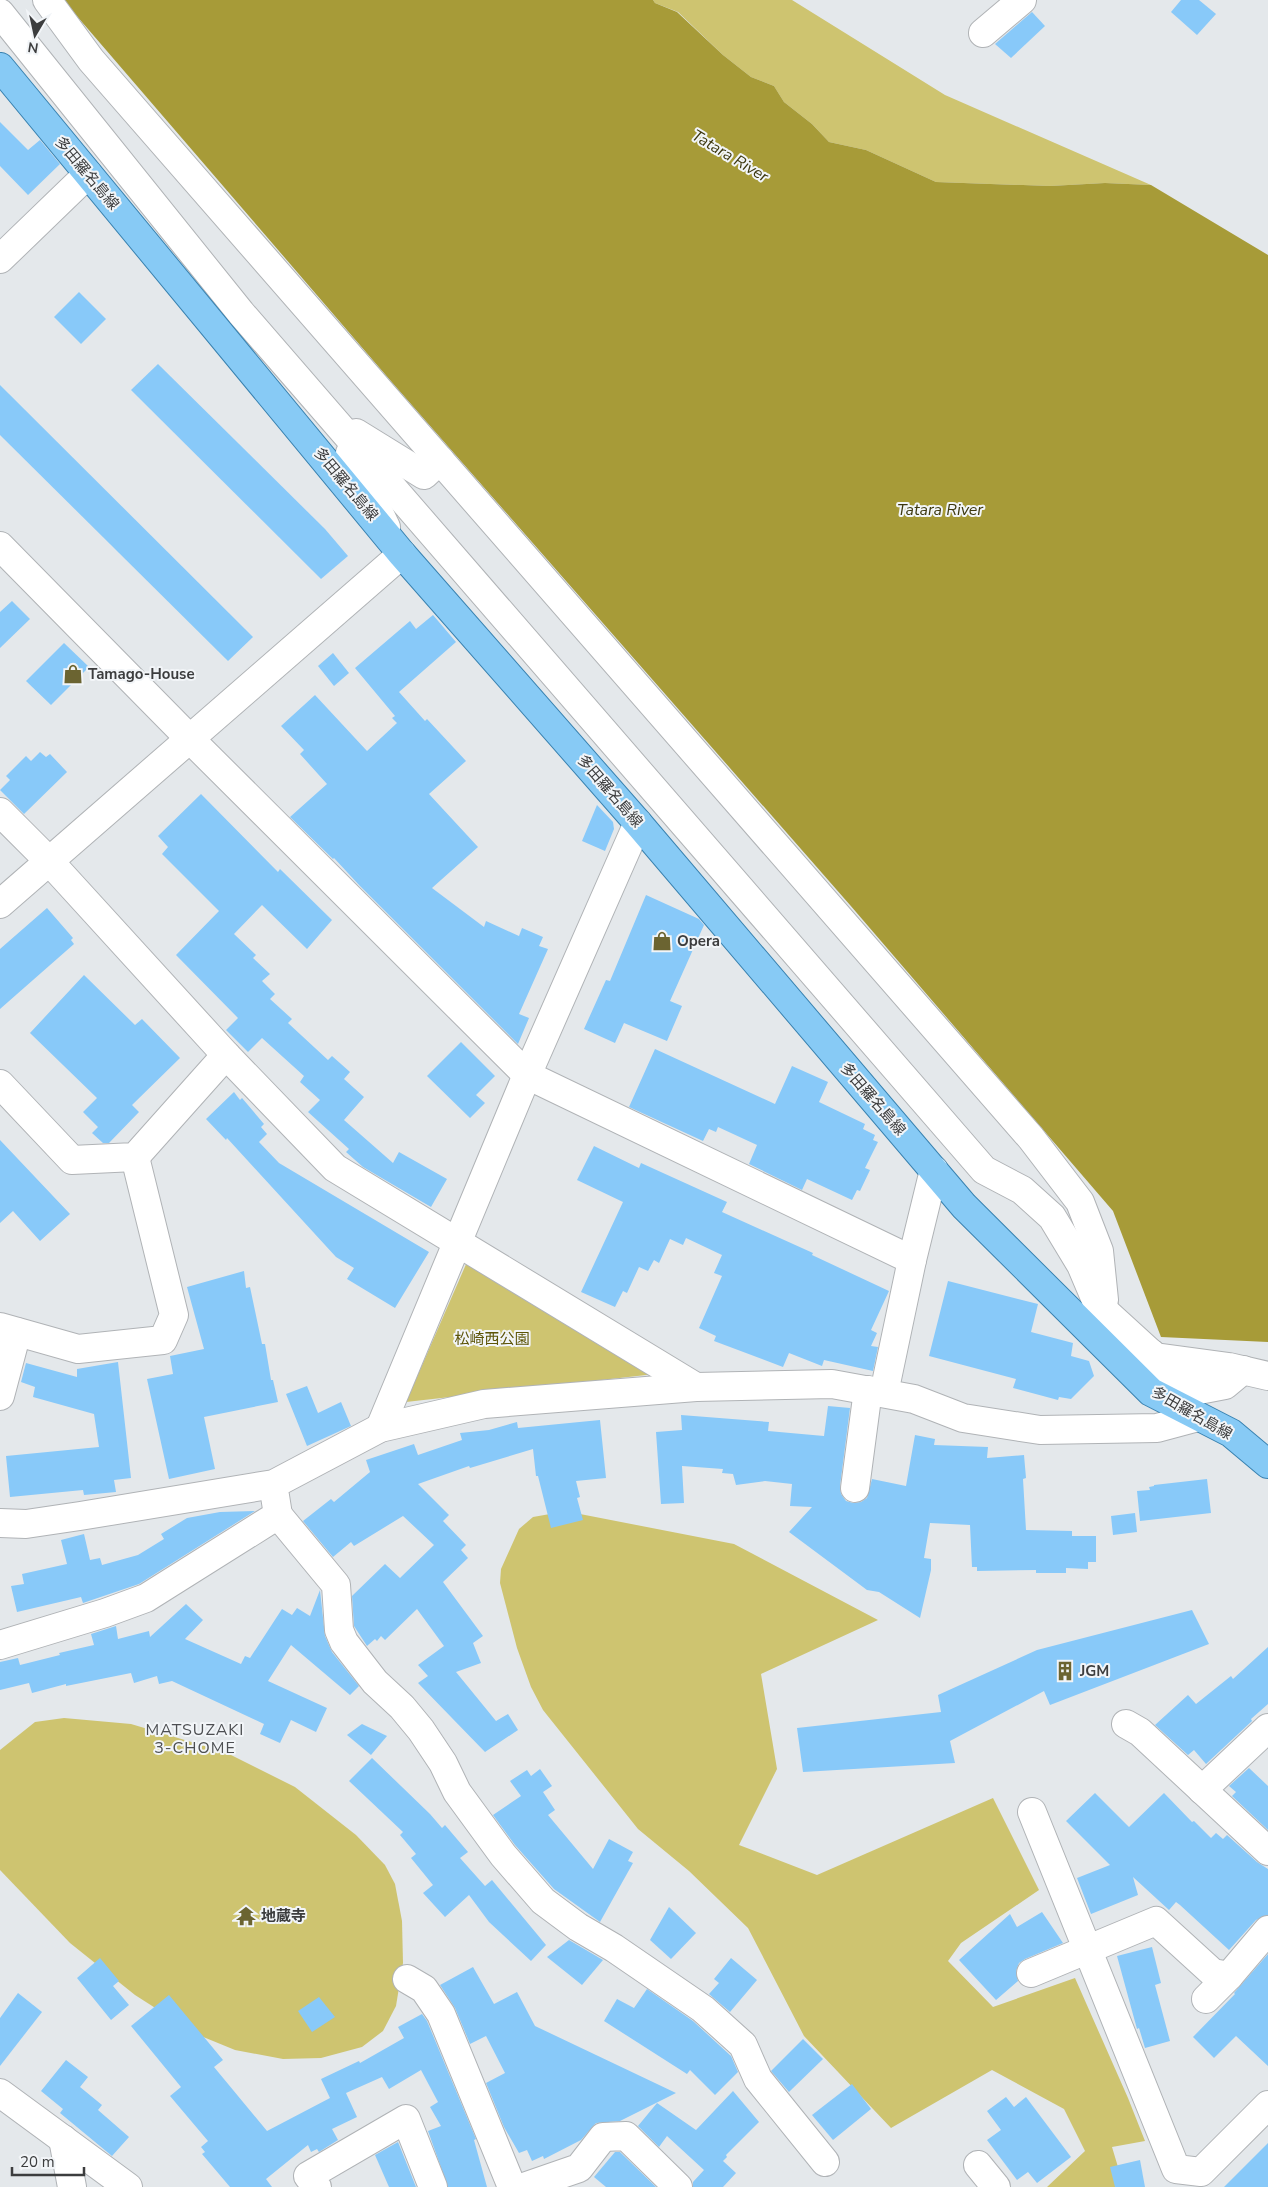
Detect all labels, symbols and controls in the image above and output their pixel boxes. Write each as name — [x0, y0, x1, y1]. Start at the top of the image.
north arrow — [10, 10, 60, 60]
text: N — [26, 37, 40, 58]
water label: Tatara River — [687, 124, 774, 188]
street label: 多田羅名島線 — [50, 132, 124, 214]
street label: 多田羅名島線 — [309, 443, 383, 525]
water label: Tatara River — [897, 499, 984, 521]
shop icon: Tamago-House — [62, 663, 84, 685]
place label: Tamago-House — [88, 664, 195, 684]
street label: 多田羅名島線 — [573, 750, 647, 832]
shop icon: Opera — [651, 930, 673, 952]
place label: Opera — [677, 931, 720, 951]
street label: 多田羅名島線 — [836, 1058, 910, 1140]
park label: 松崎西公園 — [454, 1329, 530, 1349]
street label: 多田羅名島線 — [1148, 1382, 1236, 1444]
building icon: JGM — [1054, 1660, 1076, 1682]
place label: JGM — [1079, 1661, 1109, 1681]
district label: MATSUZAKI 3-CHOME — [146, 1719, 244, 1759]
temple icon: 地蔵寺 — [235, 1905, 257, 1927]
place label: 地蔵寺 — [261, 1906, 306, 1926]
scale bar — [12, 2144, 85, 2176]
text: 20 m — [20, 2152, 55, 2172]

